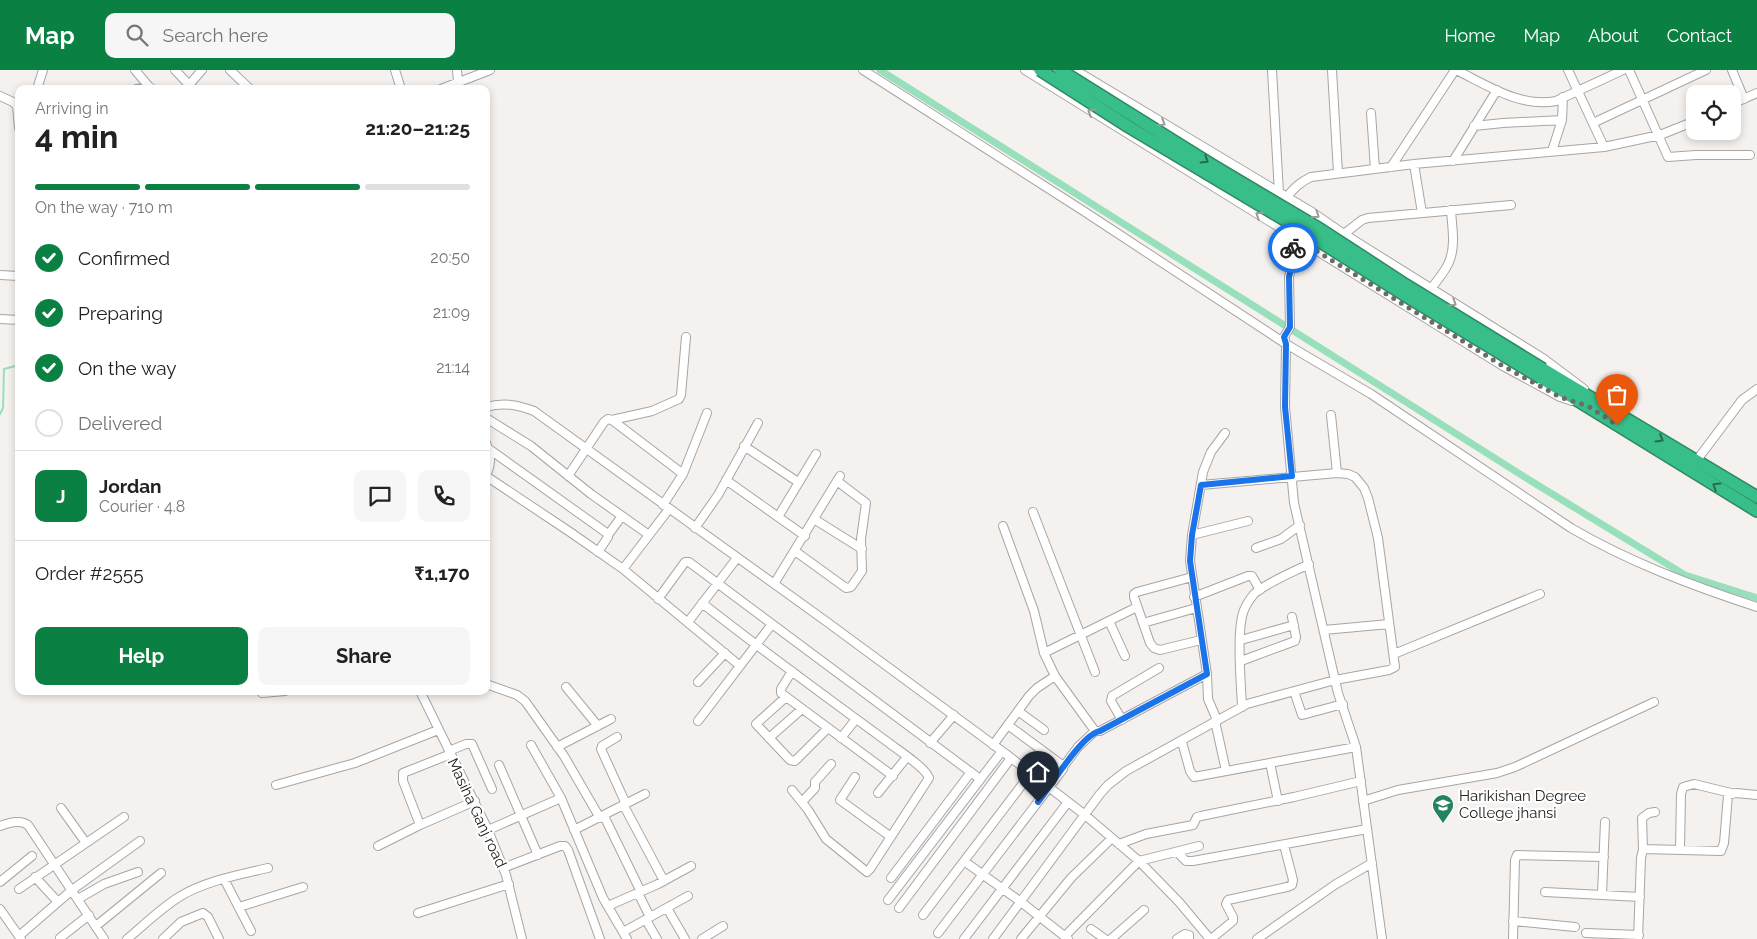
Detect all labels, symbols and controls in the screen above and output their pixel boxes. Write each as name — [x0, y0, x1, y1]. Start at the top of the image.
search box — [105, 13, 455, 58]
text: Map — [25, 21, 75, 50]
icon: search — [123, 21, 151, 49]
text: Search here — [163, 24, 268, 46]
text: Home — [1444, 25, 1495, 46]
text: Map — [1523, 25, 1560, 46]
text: About — [1588, 25, 1639, 46]
text: Contact — [1667, 25, 1732, 46]
map controls — [1686, 85, 1741, 140]
button: locate — [1686, 85, 1741, 140]
text: Arriving in — [35, 99, 109, 118]
one-way arrow — [1087, 108, 1096, 118]
one-way arrow — [1156, 116, 1165, 126]
text: 21:20–21:25 — [365, 117, 470, 139]
text: 4 min — [35, 118, 118, 155]
one-way arrow — [1200, 154, 1209, 164]
text: On the way · 710 m — [35, 198, 173, 217]
one-way arrow — [1310, 209, 1320, 218]
one-way arrow — [1256, 211, 1265, 221]
courier — [1268, 223, 1318, 273]
icon: bike — [1279, 234, 1307, 262]
icon: check — [35, 244, 63, 272]
text: Confirmed — [78, 247, 170, 269]
text: 20:50 — [430, 248, 470, 267]
one-way arrow — [1448, 296, 1457, 306]
icon: check — [35, 299, 63, 327]
text: Preparing — [78, 302, 163, 324]
text: 21:09 — [433, 303, 470, 322]
icon: check — [35, 354, 63, 382]
text: On the way — [78, 357, 177, 379]
text: 21:14 — [436, 358, 470, 377]
pin — [1596, 374, 1638, 425]
icon: bag — [1603, 381, 1631, 409]
text: Delivered — [78, 412, 162, 434]
one-way arrow — [1655, 432, 1664, 442]
button: chat — [354, 470, 406, 522]
button: phone — [418, 470, 470, 522]
text: Jordan — [99, 475, 162, 497]
one-way arrow — [1712, 482, 1721, 492]
text: J — [56, 485, 66, 507]
text: Courier · 4.8 — [99, 497, 185, 516]
text: Order #2555 — [35, 562, 144, 584]
text: ₹1,170 — [414, 562, 470, 584]
button: Help — [35, 627, 248, 685]
button: Share — [258, 627, 470, 685]
pin — [1017, 751, 1059, 802]
street label: Masiha Ganj road — [444, 755, 510, 871]
icon: home — [1024, 758, 1052, 786]
place label: Harikishan Degree College jhansi — [1459, 787, 1586, 822]
school or university icon: Harikishan Degree College jhansi — [1431, 793, 1455, 824]

